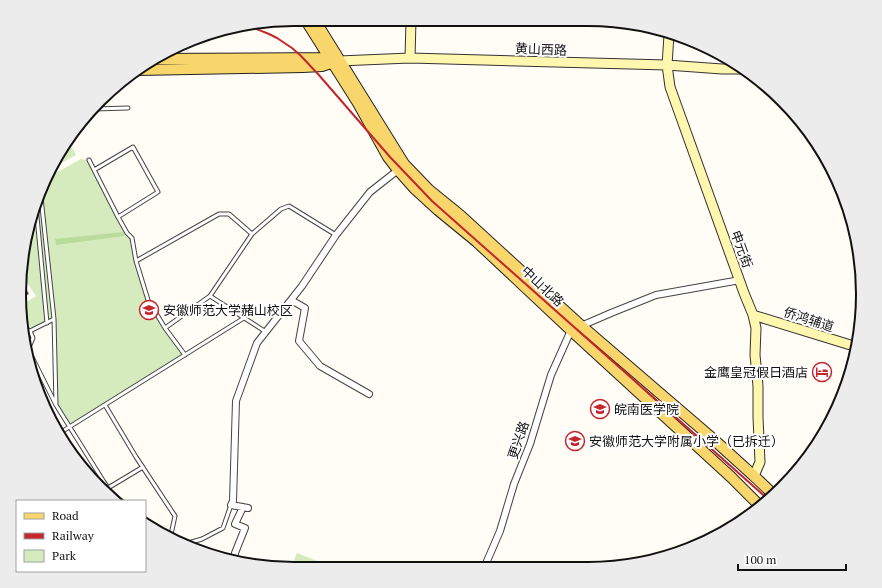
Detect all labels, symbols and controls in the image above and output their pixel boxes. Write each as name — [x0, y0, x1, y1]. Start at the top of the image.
street label: 黄山西路 — [515, 39, 567, 59]
street label: 申元街 — [727, 228, 757, 270]
street label: 中山北路 — [518, 262, 568, 310]
school or university icon: 安徽师范大学赭山校区 — [138, 299, 160, 321]
place label: 安徽师范大学赭山校区 — [163, 301, 293, 319]
street label: 侨鸿辅道 — [781, 302, 837, 336]
hotel icon: 金鹰皇冠假日酒店 — [811, 361, 833, 383]
place label: 金鹰皇冠假日酒店 — [704, 363, 808, 381]
school or university icon: 皖南医学院 — [589, 398, 611, 420]
place label: 皖南医学院 — [614, 400, 679, 418]
street label: 更兴路 — [503, 419, 533, 461]
school or university icon: 安徽师范大学附属小学（已拆迁） — [564, 430, 586, 452]
place label: 安徽师范大学附属小学（已拆迁） — [589, 432, 784, 450]
legend — [16, 500, 146, 572]
text: Road — [52, 508, 79, 523]
text: Railway — [52, 528, 95, 543]
scale bar — [738, 546, 846, 572]
text: Park — [52, 548, 77, 563]
text: 100 m — [744, 552, 777, 567]

